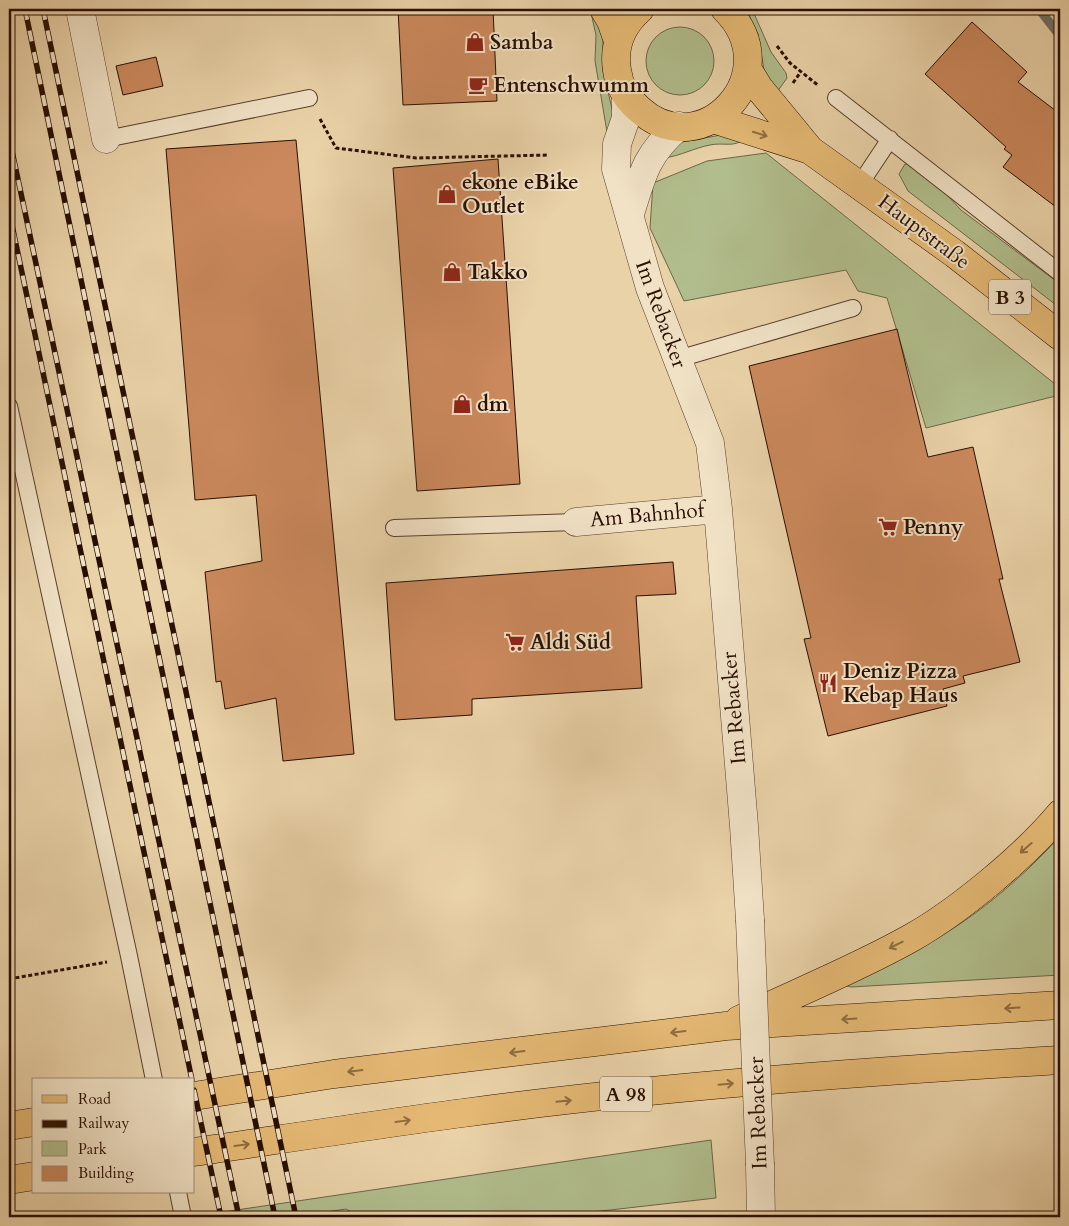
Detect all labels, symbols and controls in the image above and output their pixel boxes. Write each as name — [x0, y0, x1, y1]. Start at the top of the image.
place label: Samba — [490, 28, 554, 57]
shop icon: Samba — [464, 31, 486, 53]
place label: Entenschwumm — [493, 71, 650, 100]
cafe icon: Entenschwumm — [467, 74, 489, 96]
one-way arrow — [751, 130, 767, 139]
place label: ekone eBike Outlet — [462, 168, 579, 221]
shop icon: ekone eBike Outlet — [436, 183, 458, 205]
street label: Hauptstraße — [872, 188, 976, 276]
street label: Im Rebacker — [628, 256, 694, 372]
place label: Takko — [467, 258, 528, 287]
shop icon: Takko — [441, 261, 463, 283]
road number: B 3 — [989, 280, 1031, 314]
place label: dm — [477, 390, 509, 419]
shop icon: dm — [451, 393, 473, 415]
street label: Am Bahnhof — [589, 495, 709, 534]
place label: Penny — [903, 513, 963, 542]
supermarket icon: Penny — [877, 516, 899, 538]
place label: Aldi Süd — [530, 628, 611, 657]
supermarket icon: Aldi Süd — [504, 631, 526, 653]
street label: Im Rebacker — [715, 650, 753, 766]
place label: Deniz Pizza Kebap Haus — [843, 657, 958, 710]
restaurant icon: Deniz Pizza Kebap Haus — [817, 672, 839, 694]
one-way arrow — [1020, 843, 1033, 854]
one-way arrow — [889, 941, 904, 950]
one-way arrow — [1004, 1004, 1020, 1013]
one-way arrow — [842, 1014, 858, 1023]
one-way arrow — [670, 1027, 686, 1037]
one-way arrow — [509, 1047, 525, 1057]
street label: Im Rebacker — [742, 1056, 774, 1170]
one-way arrow — [348, 1066, 364, 1076]
road number: A 98 — [600, 1076, 652, 1112]
legend — [32, 1078, 195, 1194]
one-way arrow — [717, 1079, 733, 1089]
text: Road — [78, 1089, 111, 1109]
one-way arrow — [556, 1096, 572, 1106]
text: Railway — [78, 1113, 129, 1133]
one-way arrow — [394, 1116, 410, 1126]
text: Park — [78, 1139, 107, 1159]
one-way arrow — [234, 1140, 250, 1150]
text: Building — [78, 1163, 134, 1183]

